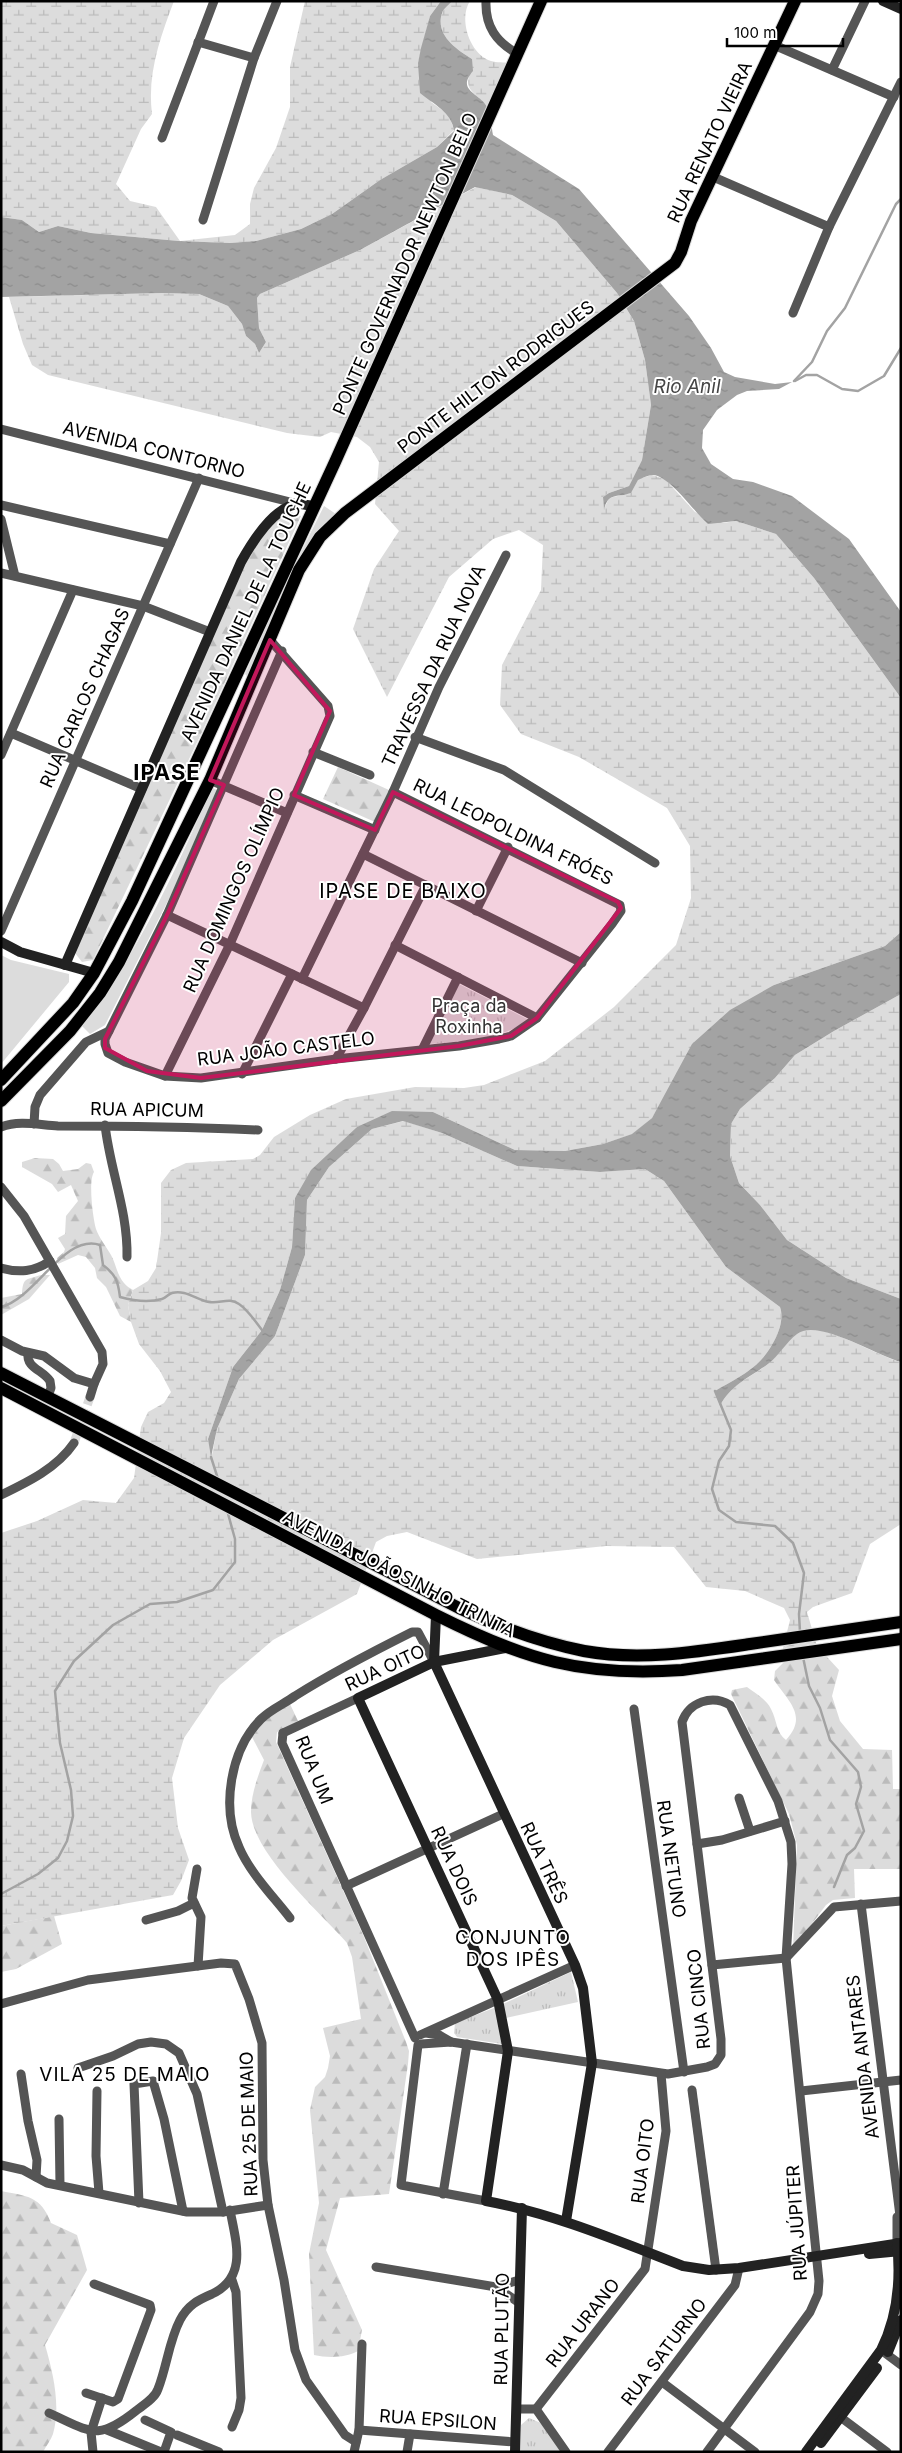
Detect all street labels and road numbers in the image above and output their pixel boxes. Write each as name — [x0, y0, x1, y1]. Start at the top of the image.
street label: RUA RENATO VIEIRA — [663, 58, 756, 226]
street label: PONTE GOVERNADOR NEWTON BELO — [328, 109, 481, 418]
street label: PONTE HILTON RODRIGUES — [393, 296, 598, 457]
street label: AVENIDA CONTORNO — [61, 417, 247, 482]
street label: AVENIDA DANIEL DE LA TOUCHE — [176, 479, 315, 745]
street label: TRAVESSA DA RUA NOVA — [377, 561, 490, 770]
street label: RUA CARLOS CHAGAS — [35, 605, 134, 791]
street label: RUA LEOPOLDINA FRÓES — [410, 773, 617, 889]
street label: RUA DOMINGOS OLÍMPIO — [178, 784, 288, 996]
street label: RUA JOÃO CASTELO — [196, 1026, 376, 1070]
street label: RUA APICUM — [90, 1098, 204, 1121]
street label: AVENIDA JOÃOSINHO TRINTA — [280, 1505, 519, 1641]
street label: RUA OITO — [342, 1640, 428, 1695]
street label: RUA UM — [291, 1733, 338, 1807]
street label: RUA NETUNO — [653, 1799, 690, 1919]
street label: RUA TRÊS — [516, 1818, 573, 1907]
street label: RUA DOIS — [427, 1823, 482, 1909]
street label: RUA CINCO — [683, 1948, 714, 2050]
street label: AVENIDA ANTARES — [842, 1974, 883, 2140]
street label: RUA 25 DE MAIO — [235, 2051, 262, 2197]
street label: RUA OITO — [627, 2117, 658, 2205]
street label: RUA JÚPITER — [781, 2164, 811, 2282]
street label: RUA PLUTÃO — [489, 2272, 513, 2386]
street label: RUA URANO — [541, 2274, 624, 2371]
street label: RUA SATURNO — [617, 2294, 711, 2409]
street label: RUA EPSILON — [379, 2405, 498, 2434]

